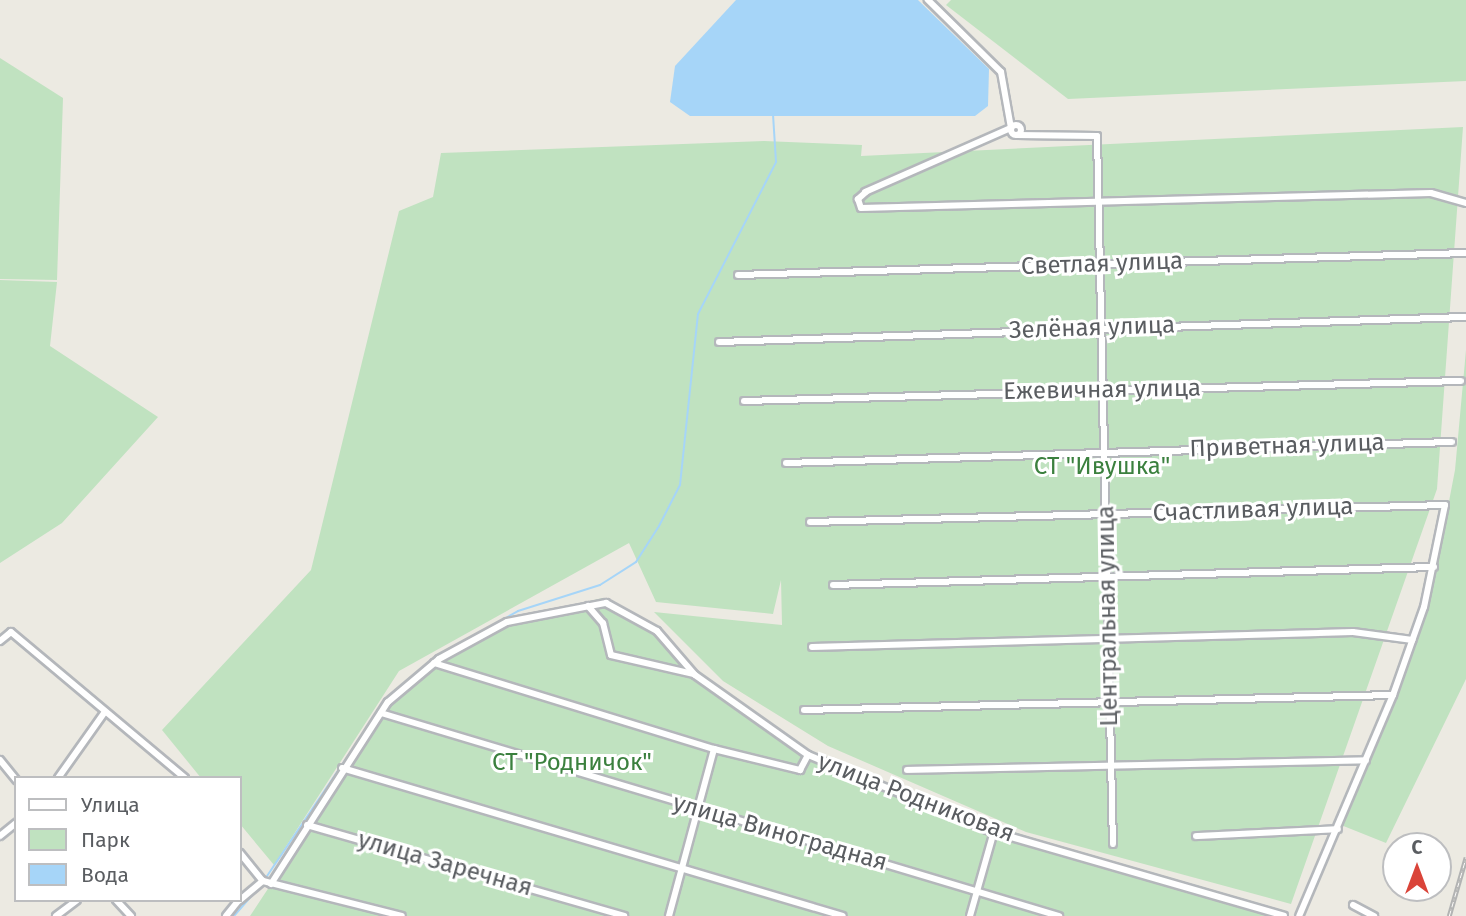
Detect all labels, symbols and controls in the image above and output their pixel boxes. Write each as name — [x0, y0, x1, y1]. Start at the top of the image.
street label: Светлая улица — [1021, 247, 1183, 281]
street label: Зелёная улица — [1009, 311, 1175, 345]
street label: Ежевичная улица — [1003, 374, 1201, 406]
street label: Приветная улица — [1189, 428, 1385, 464]
park label: СТ "Ивушка" — [1034, 453, 1170, 481]
street label: Счастливая улица — [1152, 492, 1354, 528]
street label: Центральная улица — [1092, 505, 1124, 727]
street label: улица Родниковая — [814, 747, 1018, 849]
park label: СТ "Родничок" — [492, 749, 652, 777]
legend — [14, 776, 242, 902]
street label: улица Виноградная — [669, 789, 891, 877]
text: Улица — [81, 792, 140, 818]
street label: улица Заречная — [355, 825, 535, 903]
text: Парк — [81, 827, 130, 853]
north arrow — [1382, 832, 1452, 902]
text: С — [1412, 836, 1422, 859]
text: Вода — [81, 862, 129, 888]

